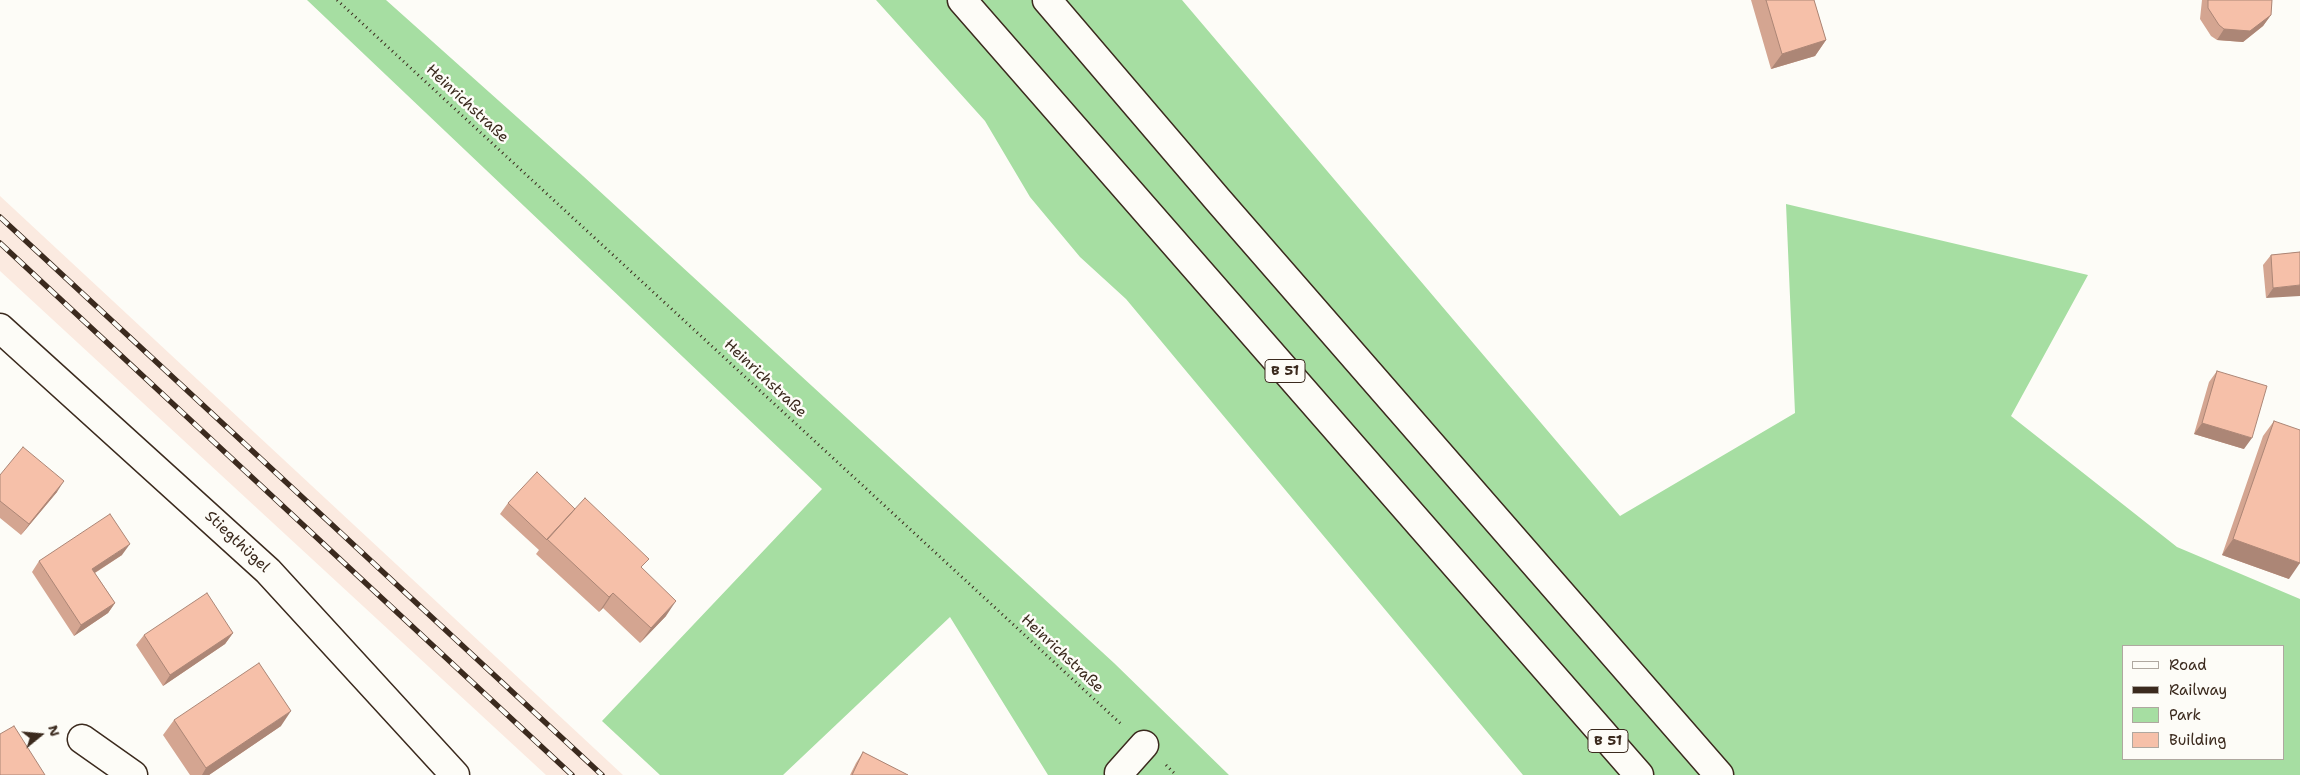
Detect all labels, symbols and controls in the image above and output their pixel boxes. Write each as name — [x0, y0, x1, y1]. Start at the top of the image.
street label: Heinrichstraße — [422, 61, 512, 147]
street label: Heinrichstraße — [720, 336, 810, 422]
road number: B 51 — [1265, 360, 1305, 382]
street label: Stiegthügel — [201, 507, 273, 577]
street label: Heinrichstraße — [1017, 611, 1107, 697]
legend — [2122, 645, 2285, 760]
text: Road — [2169, 655, 2207, 675]
text: Railway — [2169, 680, 2227, 700]
text: Park — [2169, 705, 2201, 725]
north arrow — [15, 710, 65, 760]
text: N — [44, 723, 65, 739]
road number: B 51 — [1588, 729, 1628, 752]
text: Building — [2169, 730, 2226, 750]

